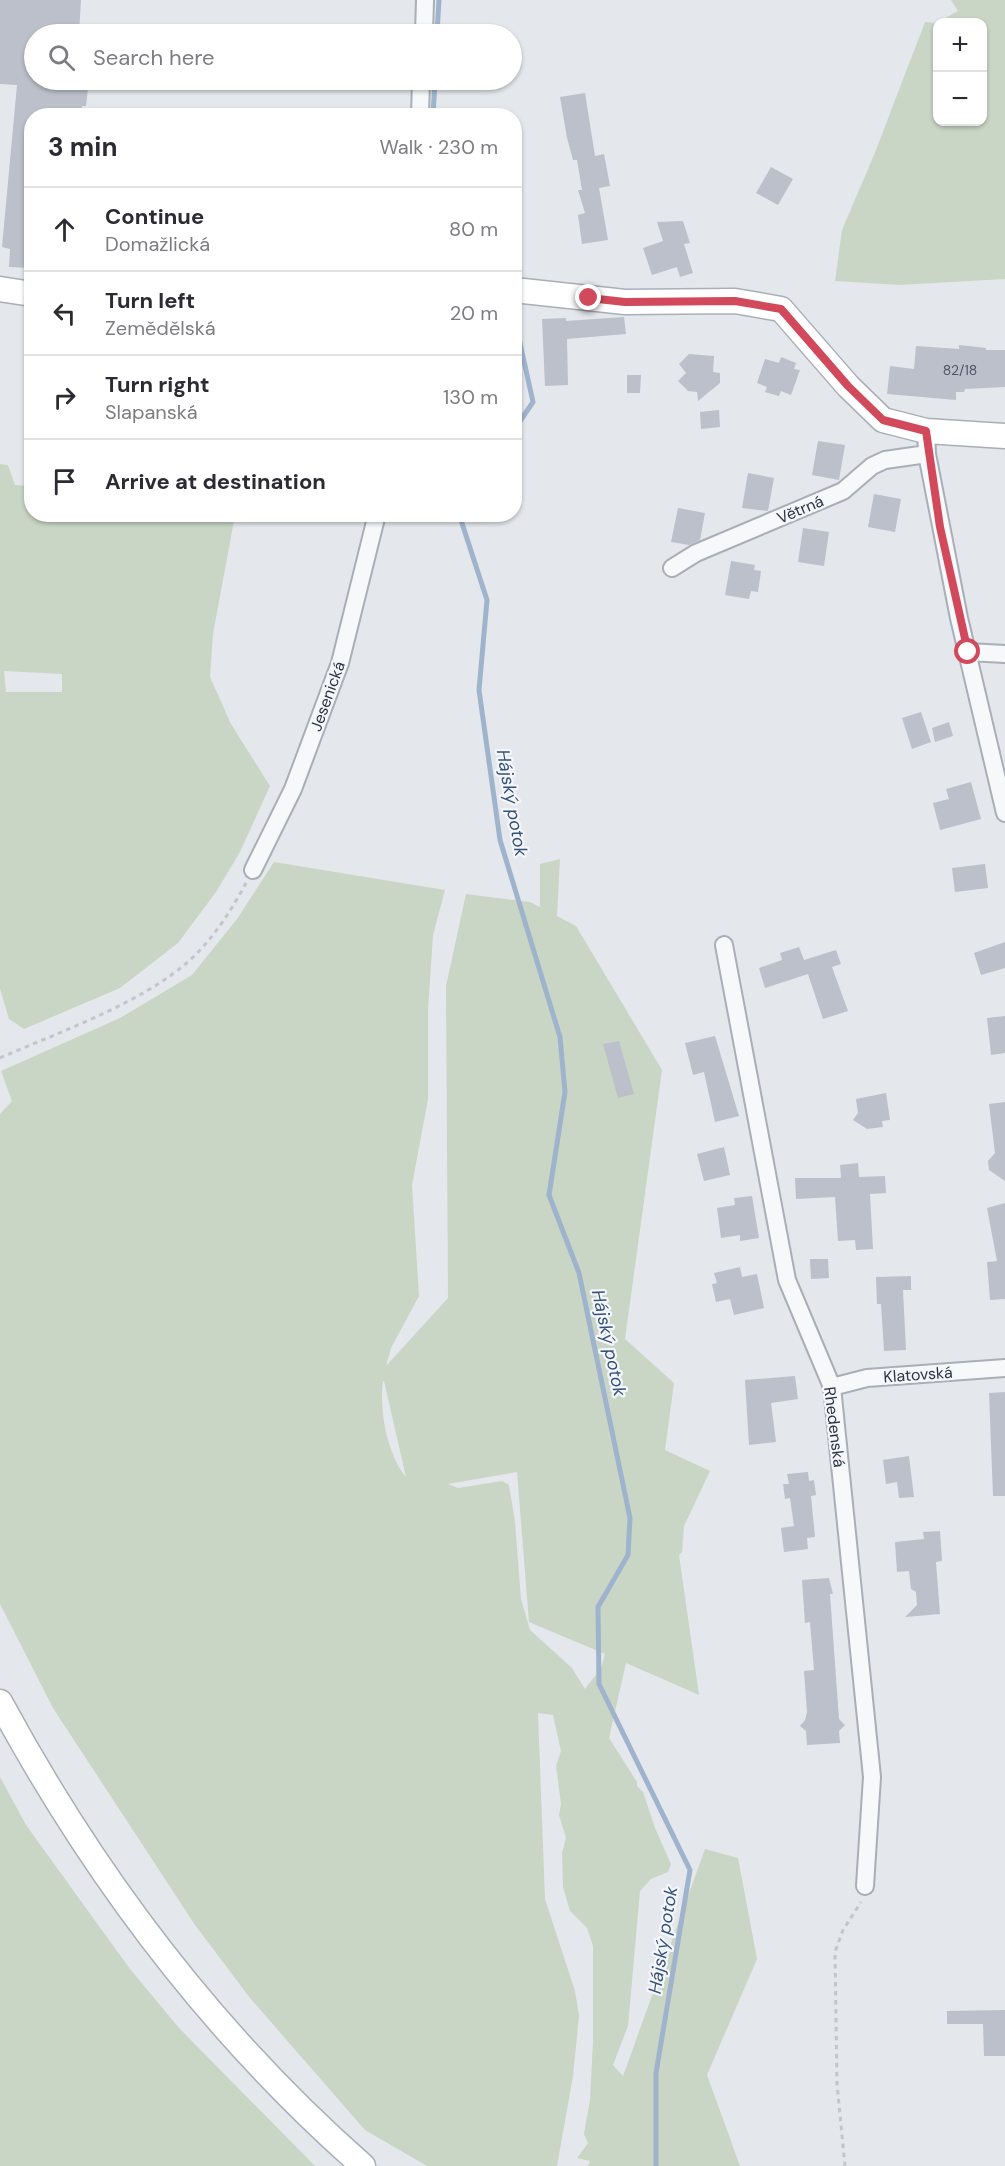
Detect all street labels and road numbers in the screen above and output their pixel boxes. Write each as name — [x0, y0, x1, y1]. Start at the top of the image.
street label: Větrná — [774, 490, 827, 529]
street label: Jesenická — [305, 658, 350, 734]
street label: Klatovská — [883, 1362, 953, 1387]
street label: Rhedenská — [819, 1386, 850, 1468]

